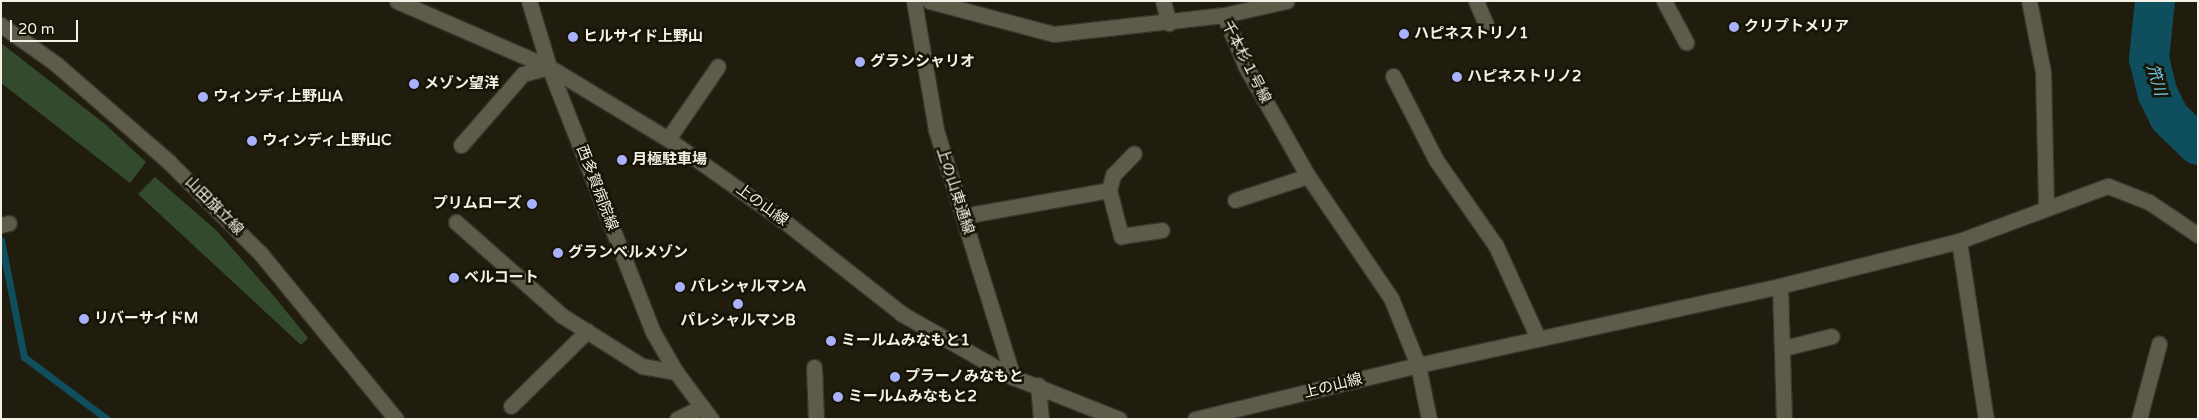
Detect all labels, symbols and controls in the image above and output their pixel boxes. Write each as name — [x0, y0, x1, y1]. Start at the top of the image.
scale bar — [12, 10, 80, 42]
street label: 千本杉１号線 — [1218, 18, 1274, 106]
place label: クリプトメリア — [1744, 18, 1849, 36]
text: 20 m — [18, 20, 55, 38]
marker: クリプトメリア — [1728, 21, 1740, 33]
place label: ハピネストリノ1 — [1414, 25, 1528, 43]
place label: ヒルサイド上野山 — [583, 28, 703, 46]
marker: ハピネストリノ1 — [1398, 28, 1410, 40]
marker: ヒルサイド上野山 — [567, 31, 579, 43]
place label: グランシャリオ — [870, 53, 975, 71]
marker: グランシャリオ — [854, 56, 866, 68]
water label: 笊川 — [2142, 62, 2170, 98]
place label: ハピネストリノ2 — [1467, 68, 1581, 86]
marker: ハピネストリノ2 — [1451, 71, 1463, 83]
place label: メゾン望洋 — [424, 75, 499, 93]
marker: メゾン望洋 — [408, 78, 420, 90]
place label: ウィンディ上野山A — [213, 88, 344, 106]
marker: ウィンディ上野山A — [197, 91, 209, 103]
place label: ウィンディ上野山C — [262, 132, 392, 150]
marker: ウィンディ上野山C — [246, 135, 258, 147]
street label: 西多賀病院線 — [572, 143, 622, 233]
street label: 上の山東通線 — [933, 145, 977, 237]
place label: 月極駐車場 — [632, 151, 707, 169]
marker: 月極駐車場 — [616, 154, 628, 166]
street label: 山田旗立線 — [181, 173, 247, 239]
street label: 上の山線 — [732, 180, 792, 230]
place label: プリムローズ — [432, 195, 522, 213]
marker: プリムローズ — [526, 198, 538, 210]
place label: グランベルメゾン — [568, 244, 688, 262]
marker: グランベルメゾン — [552, 247, 564, 259]
place label: ベルコート — [464, 269, 539, 287]
marker: ベルコート — [448, 272, 460, 284]
place label: パレシャルマンA — [690, 278, 806, 296]
marker: パレシャルマンA — [674, 281, 686, 293]
marker: パレシャルマンB — [732, 298, 744, 310]
place label: リバーサイドM — [94, 310, 198, 328]
place label: パレシャルマンB — [680, 312, 796, 330]
marker: リバーサイドM — [78, 313, 90, 325]
place label: ミールムみなもと1 — [841, 332, 970, 350]
marker: ミールムみなもと1 — [825, 335, 837, 347]
place label: プラーノみなもと — [905, 368, 1025, 386]
street label: 上の山線 — [1302, 370, 1364, 402]
marker: プラーノみなもと — [889, 371, 901, 383]
place label: ミールムみなもと2 — [848, 388, 977, 406]
marker: ミールムみなもと2 — [832, 391, 844, 403]

